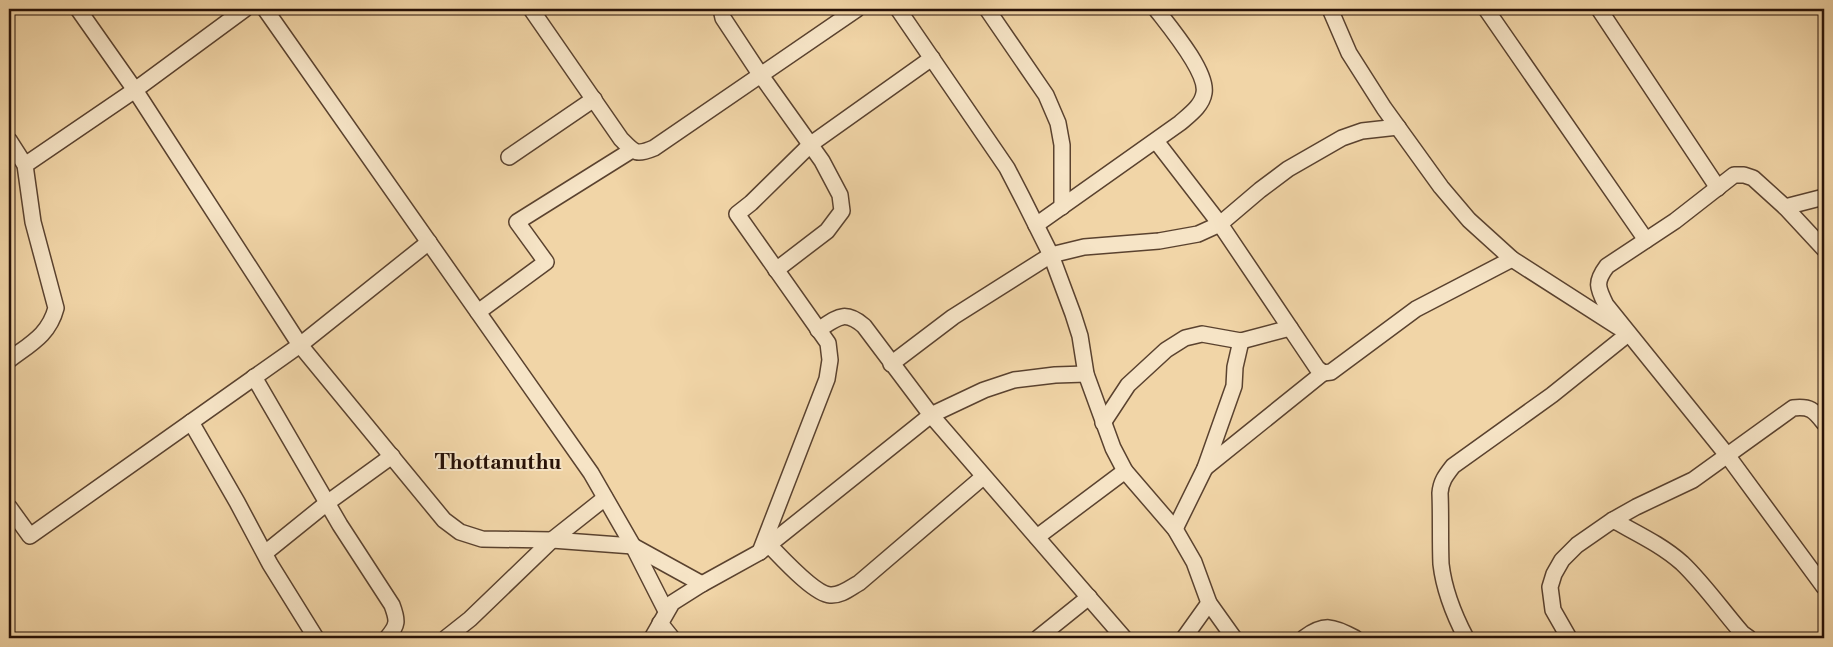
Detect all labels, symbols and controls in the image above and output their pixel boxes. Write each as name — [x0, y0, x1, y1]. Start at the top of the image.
district label: Thottanuthu — [435, 450, 561, 476]

